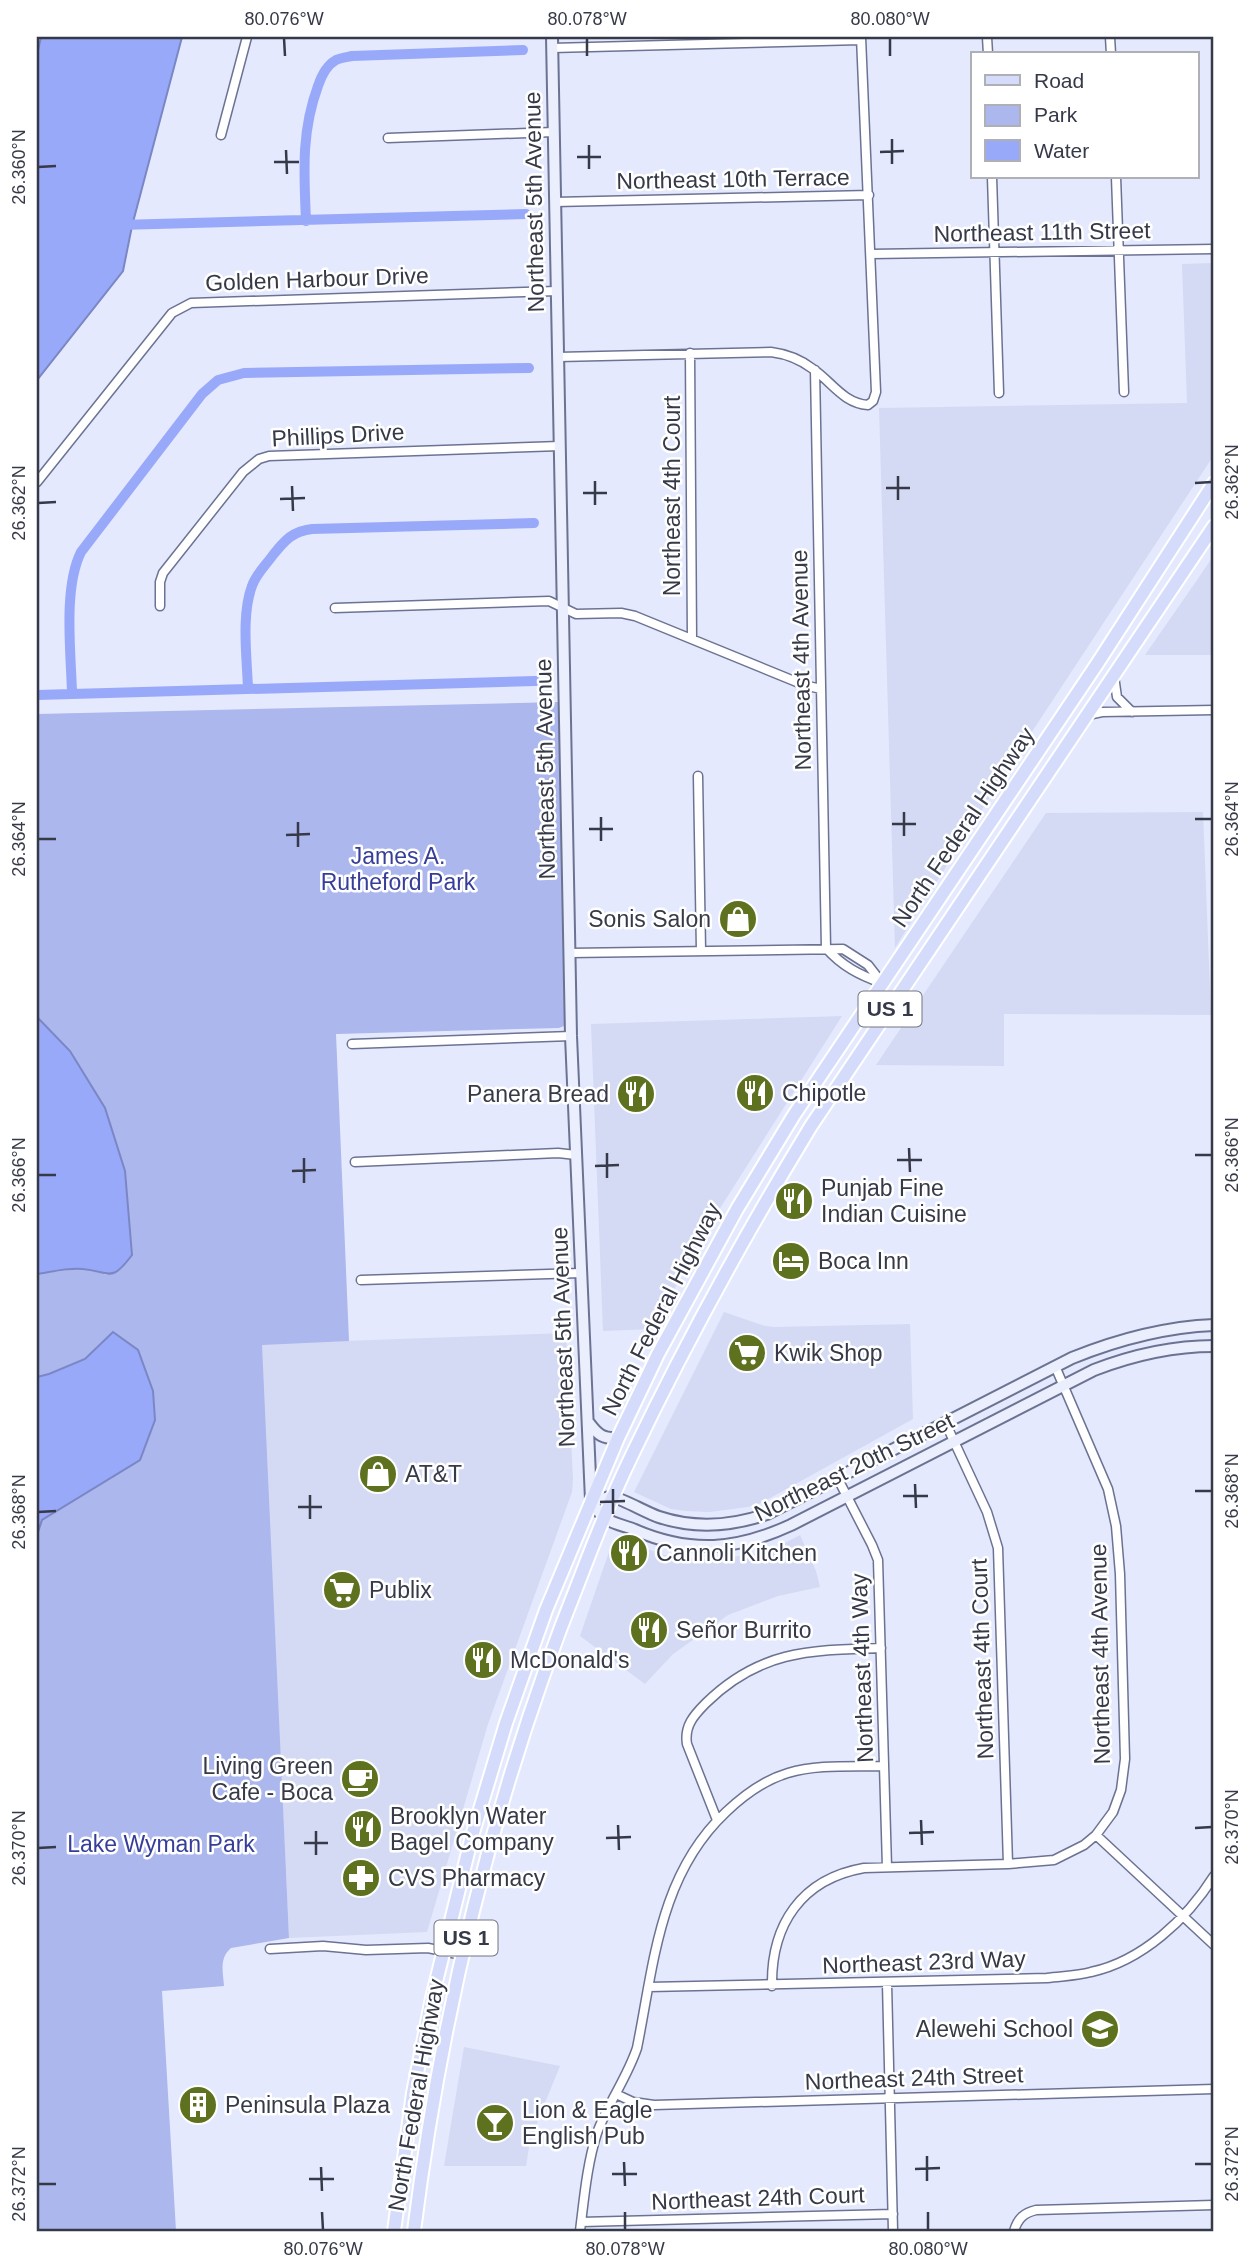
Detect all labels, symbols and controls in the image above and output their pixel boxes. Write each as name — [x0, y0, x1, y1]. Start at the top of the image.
text: 80.076°W — [244, 9, 324, 29]
text: 80.078°W — [547, 9, 627, 29]
text: 80.080°W — [850, 9, 930, 29]
legend — [971, 52, 1198, 178]
text: Road — [1034, 69, 1084, 92]
street label: Northeast 5th Avenue — [519, 91, 549, 313]
text: Park — [1034, 103, 1078, 126]
text: 26.360°N — [9, 129, 29, 205]
text: Water — [1034, 139, 1089, 162]
street label: Northeast 10th Terrace — [616, 164, 850, 194]
street label: Northeast 11th Street — [933, 217, 1151, 247]
street label: Golden Harbour Drive — [205, 262, 429, 296]
street label: Northeast 4th Court — [659, 395, 685, 596]
street label: Phillips Drive — [271, 419, 405, 451]
text: 26.362°N — [1222, 444, 1242, 520]
text: 26.362°N — [9, 465, 29, 541]
street label: Northeast 4th Avenue — [786, 549, 816, 771]
street label: Northeast 5th Avenue — [530, 658, 560, 880]
street label: North Federal Highway — [886, 722, 1040, 932]
text: 26.364°N — [1222, 781, 1242, 857]
text: 26.364°N — [9, 801, 29, 877]
park label: James A. Rutheford Park — [321, 843, 476, 895]
shop icon: Sonis Salon — [717, 898, 759, 940]
place label: Sonis Salon — [588, 906, 711, 932]
road number: US 1 — [858, 992, 922, 1026]
restaurant icon: Chipotle — [734, 1072, 776, 1114]
restaurant icon: Panera Bread — [615, 1073, 657, 1115]
place label: Chipotle — [782, 1080, 866, 1106]
place label: Panera Bread — [467, 1081, 609, 1107]
text: 26.366°N — [1222, 1117, 1242, 1193]
text: 26.366°N — [9, 1137, 29, 1213]
place label: Punjab Fine Indian Cuisine — [821, 1175, 967, 1227]
restaurant icon: Punjab Fine Indian Cuisine — [773, 1180, 815, 1222]
street label: North Federal Highway — [596, 1198, 726, 1420]
street label: Northeast 5th Avenue — [546, 1226, 580, 1448]
hotel icon: Boca Inn — [770, 1240, 812, 1282]
place label: Boca Inn — [818, 1248, 909, 1274]
supermarket icon: Kwik Shop — [726, 1332, 768, 1374]
place label: Kwik Shop — [774, 1340, 883, 1366]
street label: Northeast 20th Street — [750, 1407, 958, 1527]
shop icon: AT&T — [357, 1453, 399, 1495]
text: 26.368°N — [1222, 1453, 1242, 1529]
place label: AT&T — [405, 1461, 462, 1487]
text: 26.368°N — [9, 1474, 29, 1550]
restaurant icon: Cannoli Kitchen — [608, 1532, 650, 1574]
place label: Cannoli Kitchen — [656, 1540, 817, 1566]
street label: Northeast 4th Avenue — [1085, 1543, 1115, 1765]
street label: Northeast 4th Court — [965, 1558, 998, 1760]
supermarket icon: Publix — [321, 1569, 363, 1611]
street label: Northeast 4th Way — [846, 1572, 878, 1763]
place label: Publix — [369, 1577, 432, 1603]
restaurant icon: Señor Burrito — [628, 1609, 670, 1651]
place label: Señor Burrito — [676, 1617, 812, 1643]
restaurant icon: McDonald's — [462, 1639, 504, 1681]
place label: McDonald's — [510, 1647, 629, 1673]
place label: Living Green Cafe - Boca — [203, 1753, 333, 1805]
cafe icon: Living Green Cafe - Boca — [339, 1758, 381, 1800]
text: 26.370°N — [1222, 1789, 1242, 1865]
place label: Brooklyn Water Bagel Company — [390, 1803, 554, 1855]
restaurant icon: Brooklyn Water Bagel Company — [342, 1808, 384, 1850]
text: 26.370°N — [9, 1810, 29, 1886]
park label: Lake Wyman Park — [67, 1831, 255, 1857]
pharmacy icon: CVS Pharmacy — [340, 1857, 382, 1899]
place label: CVS Pharmacy — [388, 1865, 546, 1891]
road number: US 1 — [434, 1920, 498, 1955]
street label: Northeast 23rd Way — [822, 1945, 1027, 1979]
street label: North Federal Highway — [383, 1976, 449, 2213]
school or university icon: Alewehi School — [1079, 2008, 1121, 2050]
place label: Alewehi School — [916, 2016, 1073, 2042]
street label: Northeast 24th Street — [804, 2061, 1024, 2095]
building icon: Peninsula Plaza — [177, 2084, 219, 2126]
place label: Peninsula Plaza — [225, 2092, 390, 2118]
place label: Lion & Eagle English Pub — [522, 2097, 652, 2149]
bar icon: Lion & Eagle English Pub — [474, 2102, 516, 2144]
text: 26.372°N — [1222, 2126, 1242, 2202]
text: 26.372°N — [9, 2146, 29, 2222]
street label: Northeast 24th Court — [651, 2181, 866, 2215]
text: 80.076°W — [283, 2239, 363, 2259]
text: 80.078°W — [585, 2239, 665, 2259]
text: 80.080°W — [888, 2239, 968, 2259]

